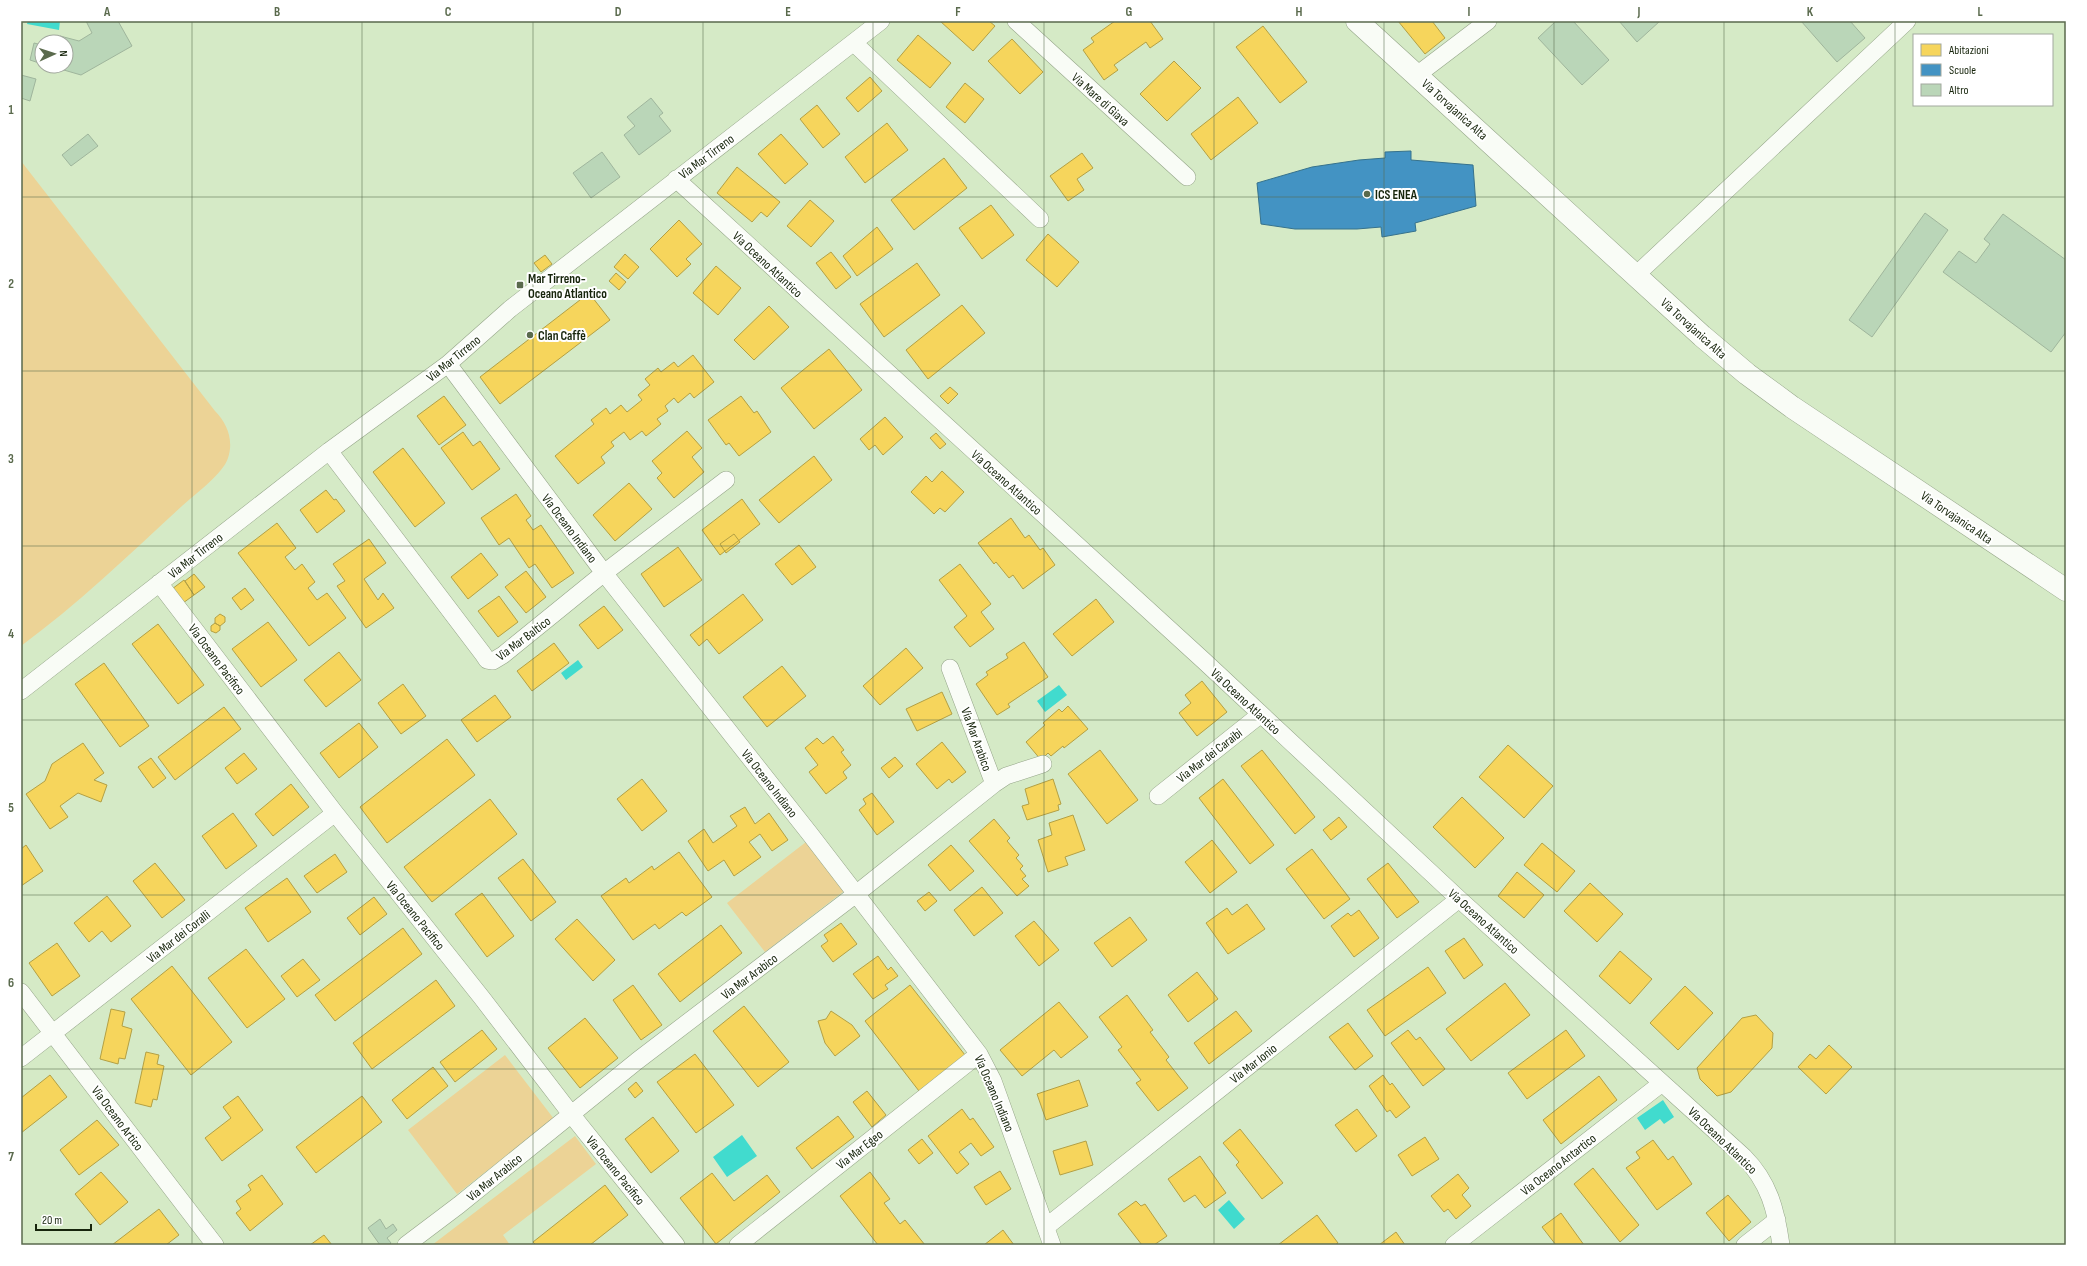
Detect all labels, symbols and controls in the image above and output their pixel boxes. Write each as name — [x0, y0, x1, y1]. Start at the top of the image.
text: A — [103, 4, 111, 20]
text: B — [274, 4, 280, 20]
text: C — [445, 4, 452, 20]
text: D — [615, 4, 622, 20]
text: E — [785, 4, 791, 20]
text: F — [955, 4, 961, 20]
text: G — [1126, 4, 1133, 20]
text: H — [1296, 4, 1303, 20]
text: I — [1468, 4, 1471, 20]
text: J — [1637, 4, 1641, 20]
text: K — [1807, 4, 1814, 20]
text: L — [1977, 4, 1983, 20]
north arrow — [34, 34, 74, 74]
legend — [1913, 34, 2053, 106]
text: Abitazioni — [1948, 43, 1989, 58]
text: N — [57, 50, 70, 57]
text: Scuole — [1949, 63, 1976, 78]
street label: Via Mare di Giava — [1068, 70, 1133, 130]
street label: Via Torvajanica Alta — [1418, 76, 1491, 144]
text: Altro — [1948, 83, 1968, 98]
text: 1 — [8, 102, 14, 118]
street label: Via Mar Tirreno — [676, 131, 737, 183]
place label: ICS ENEA — [1375, 187, 1418, 203]
marker: ICS ENEA — [1362, 189, 1372, 199]
street label: Via Oceano Atlantico — [729, 228, 806, 301]
place label: Mar Tirreno- Oceano Atlantico — [528, 271, 607, 302]
text: 2 — [8, 276, 14, 292]
marker: Mar Tirreno- Oceano Atlantico — [515, 280, 525, 290]
street label: Via Torvajanica Alta — [1657, 295, 1730, 363]
place label: Clan Caffè — [538, 328, 586, 344]
marker: Clan Caffè — [525, 330, 535, 340]
street label: Via Mar Tirreno — [423, 332, 484, 385]
street label: Via Oceano Atlantico — [968, 447, 1045, 519]
text: 3 — [8, 451, 14, 467]
street label: Via Torvajanica Alta — [1917, 488, 1995, 548]
street label: Via Oceano Indiano — [538, 491, 600, 566]
street label: Via Mar Tirreno — [165, 529, 226, 582]
street label: Via Mar Baltico — [493, 613, 554, 664]
street label: Via Oceano Pacifico — [184, 621, 248, 698]
text: 4 — [8, 626, 14, 642]
street label: Via Oceano Atlantico — [1207, 665, 1284, 738]
street label: Via Mar Arabico — [957, 705, 995, 773]
street label: Via Mar dei Caraibi — [1174, 725, 1246, 786]
street label: Via Oceano Indiano — [738, 746, 801, 821]
text: 5 — [8, 800, 14, 816]
street label: Via Oceano Pacifico — [382, 878, 448, 953]
street label: Via Oceano Atlantico — [1445, 886, 1522, 958]
street label: Via Mar dei Coralli — [143, 907, 214, 967]
street label: Via Mar Arabico — [718, 950, 781, 1003]
text: 6 — [8, 975, 14, 991]
street label: Via Mar Ionio — [1227, 1040, 1280, 1087]
street label: Via Oceano Indiano — [971, 1052, 1017, 1134]
street label: Via Oceano Artico — [88, 1083, 147, 1154]
street label: Via Oceano Atlantico — [1684, 1104, 1760, 1178]
street label: Via Mar Egeo — [833, 1127, 886, 1173]
street label: Via Oceano Antartico — [1518, 1130, 1600, 1199]
street label: Via Oceano Pacifico — [582, 1133, 648, 1208]
text: 7 — [8, 1149, 14, 1165]
street label: Via Mar Arabico — [464, 1151, 526, 1205]
scale bar — [36, 1206, 91, 1232]
text: 20 m — [42, 1213, 62, 1228]

